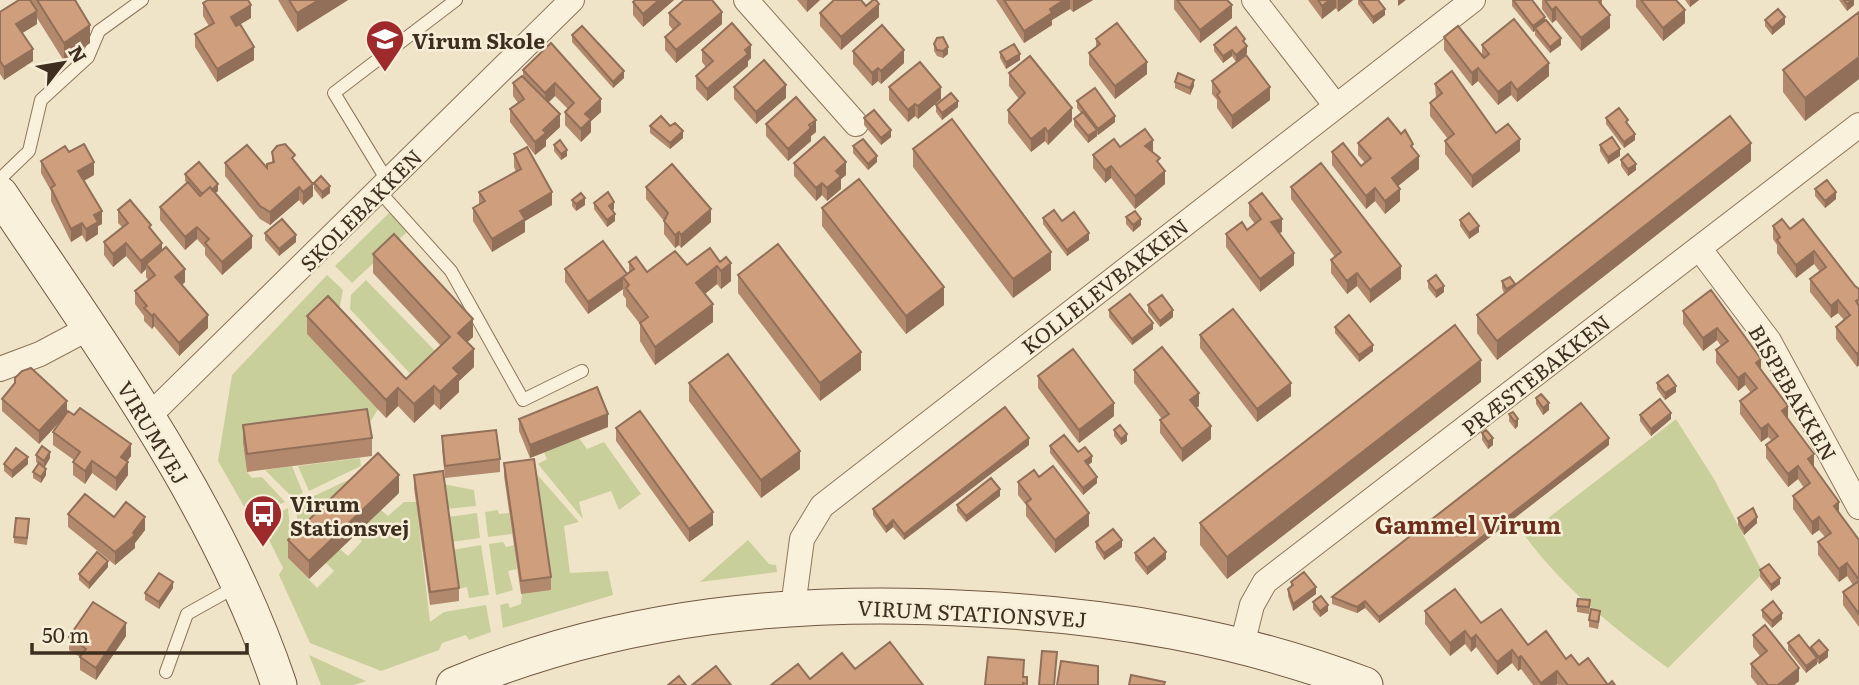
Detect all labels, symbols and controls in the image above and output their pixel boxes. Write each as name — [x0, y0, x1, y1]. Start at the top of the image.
school or university icon: Virum Skole — [364, 18, 406, 73]
place label: Virum Skole — [412, 24, 545, 55]
north arrow — [28, 28, 98, 98]
text: N — [62, 40, 95, 68]
street label: SKOLEBAKKEN — [292, 141, 428, 277]
street label: KOLLELEVBAKKEN — [1014, 210, 1194, 360]
street label: PRÆSTEBAKKEN — [1454, 306, 1616, 442]
street label: BISPEBAKKEN — [1742, 318, 1846, 466]
street label: VIRUMVEJ — [111, 374, 197, 490]
place label: Virum Stationsvej — [290, 487, 409, 542]
bus stop icon: Virum Stationsvej — [242, 493, 284, 548]
district label: Gammel Virum — [1375, 506, 1561, 541]
street label: VIRUM STATIONSVEJ — [857, 591, 1087, 633]
scale bar — [32, 612, 247, 656]
text: 50 m — [42, 618, 89, 649]

